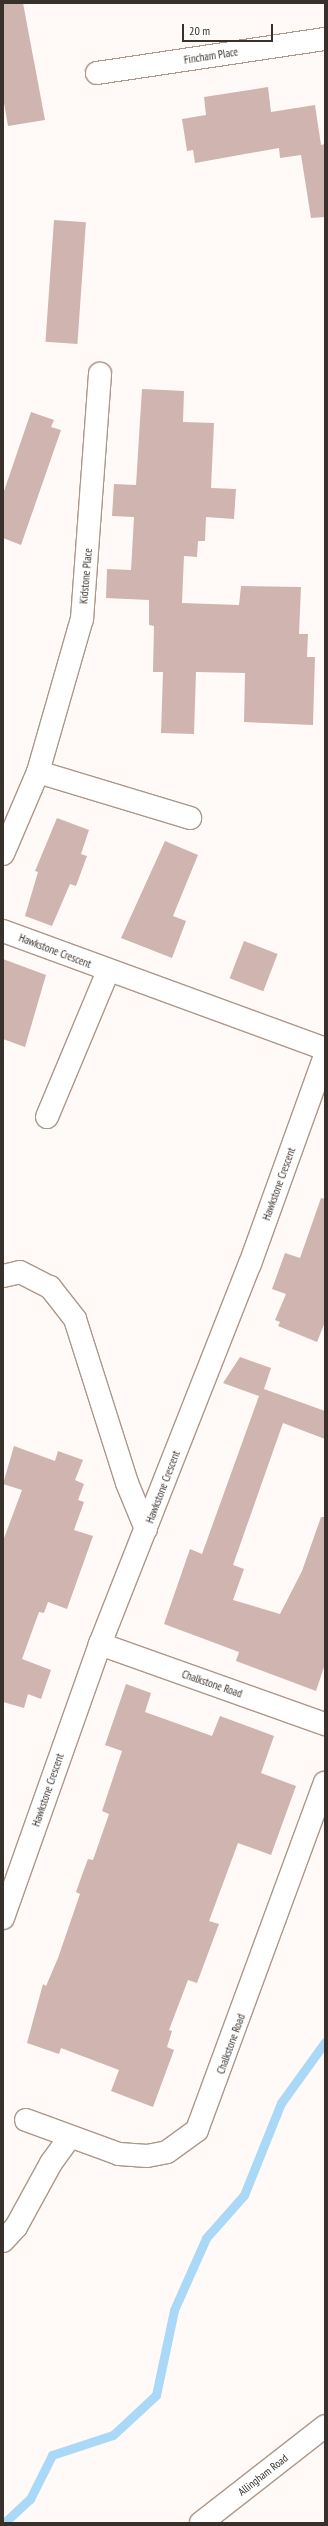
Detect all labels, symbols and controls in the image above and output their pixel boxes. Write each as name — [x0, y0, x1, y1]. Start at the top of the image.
scale bar — [184, 16, 275, 42]
text: 20 m — [189, 23, 210, 38]
street label: Fincham Place — [183, 45, 239, 67]
street label: Kidstone Place — [77, 548, 95, 604]
street label: Hawkstone Crescent — [17, 931, 93, 971]
street label: Hawkstone Crescent — [260, 1146, 298, 1222]
street label: Hawkstone Crescent — [143, 1449, 183, 1525]
street label: Chalkstone Road — [180, 1668, 244, 1700]
street label: Hawkstone Crescent — [29, 1752, 67, 1828]
street label: Chalkstone Road — [214, 2012, 248, 2076]
street label: Allingham Road — [235, 2451, 291, 2499]

